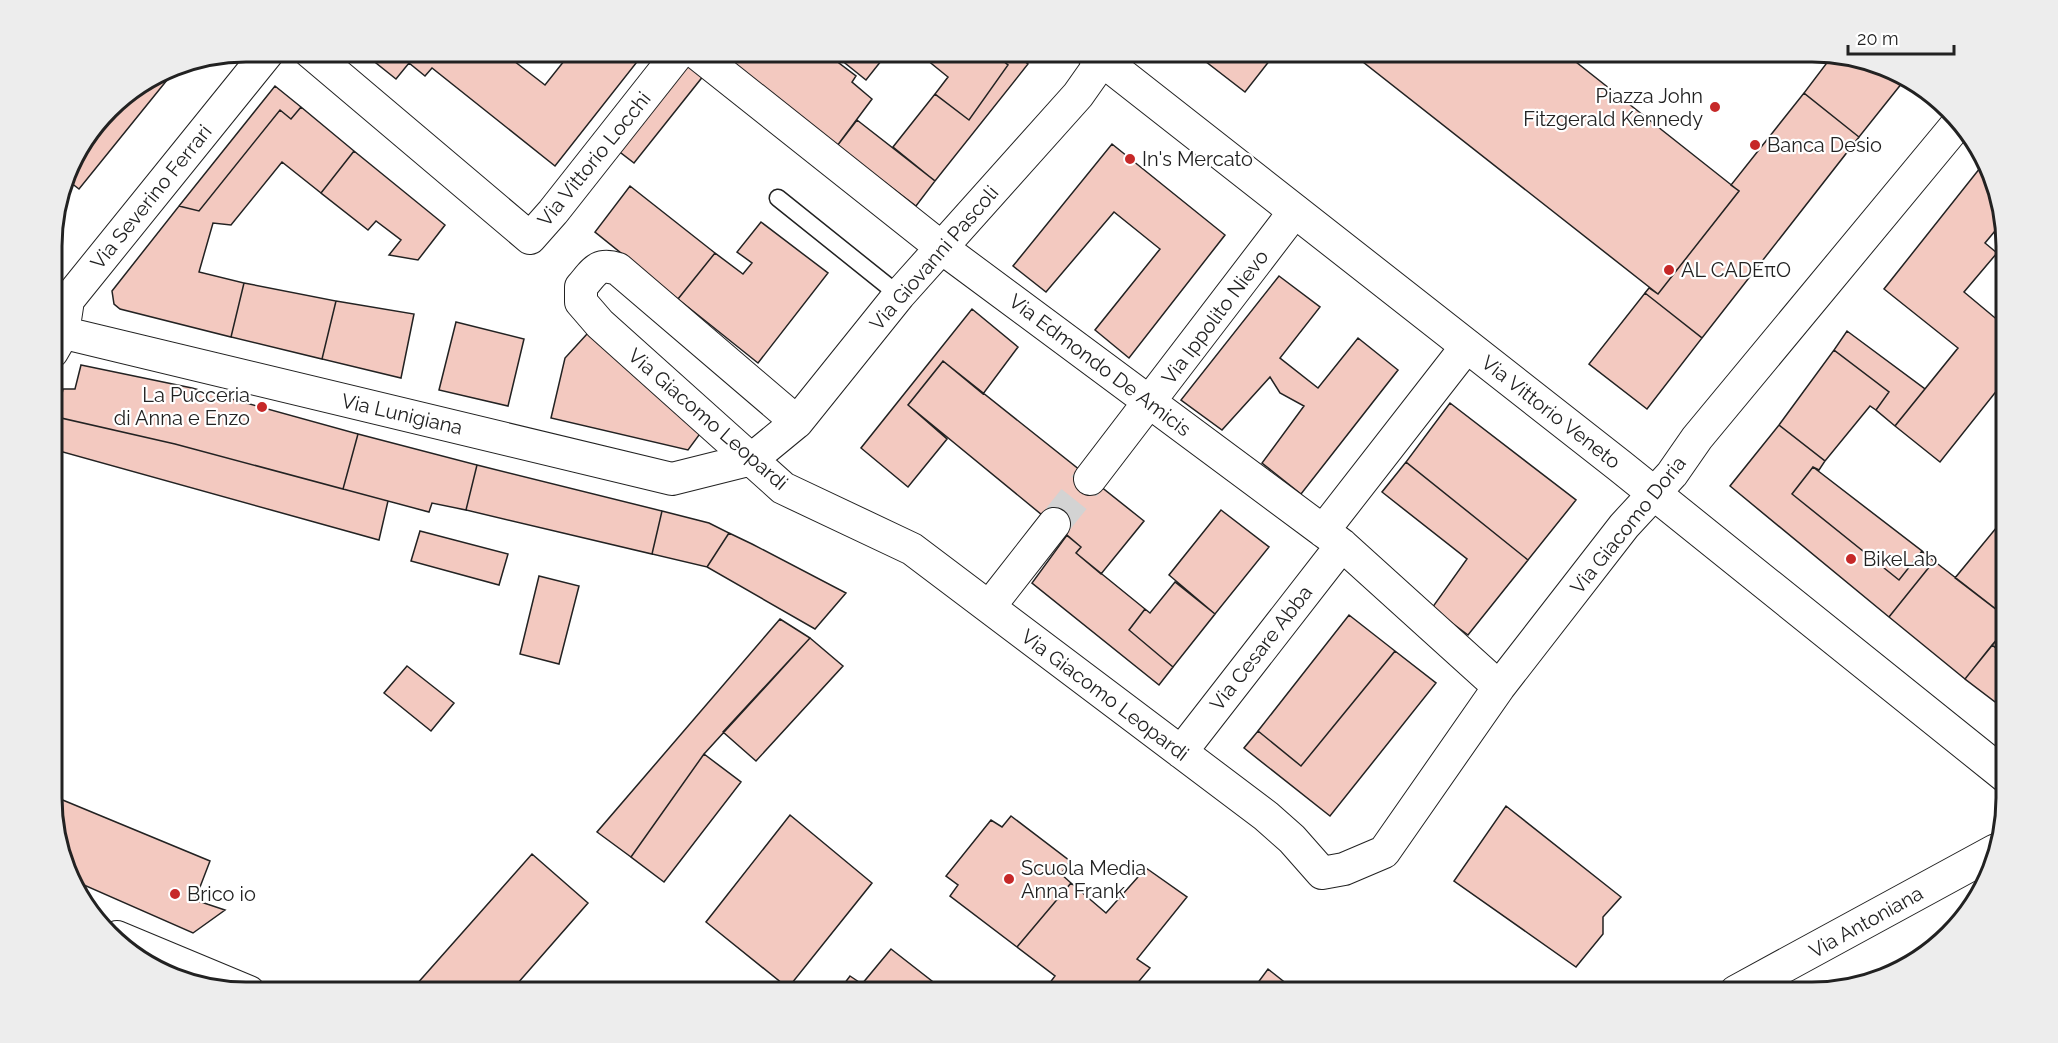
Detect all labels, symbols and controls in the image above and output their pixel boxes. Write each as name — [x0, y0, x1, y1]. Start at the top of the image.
scale bar — [1848, 18, 1954, 56]
text: 20 m — [1857, 28, 1899, 49]
place label: Piazza John Fitzgerald Kennedy — [1523, 84, 1703, 131]
street label: Via Vittorio Locchi — [532, 87, 656, 231]
marker: Piazza John Fitzgerald Kennedy — [1708, 100, 1722, 114]
street label: Via Severino Ferrari — [85, 120, 217, 274]
place label: Banca Desio — [1767, 133, 1882, 157]
marker: Banca Desio — [1748, 138, 1762, 152]
place label: In's Mercato — [1142, 147, 1253, 171]
marker: In's Mercato — [1123, 152, 1137, 166]
street label: Via Giovanni Pascoli — [865, 181, 1003, 335]
street label: Via Ippolito Nievo — [1157, 245, 1273, 389]
place label: AL CADEπO — [1681, 258, 1791, 282]
marker: AL CADEπO — [1662, 263, 1676, 277]
street label: Via Edmondo De Amicis — [1004, 289, 1196, 441]
street label: Via Giacomo Leopardi — [623, 343, 793, 495]
street label: Via Vittorio Veneto — [1477, 350, 1625, 474]
place label: La Pucceria di Anna e Enzo — [114, 383, 250, 430]
street label: Via Lunigiana — [339, 388, 465, 440]
marker: La Pucceria di Anna e Enzo — [255, 400, 269, 414]
street label: Via Giacomo Doria — [1565, 451, 1691, 599]
place label: BikeLab — [1863, 547, 1937, 571]
marker: BikeLab — [1844, 552, 1858, 566]
street label: Via Cesare Abba — [1205, 581, 1317, 715]
street label: Via Giacomo Leopardi — [1016, 624, 1194, 766]
place label: Scuola Media Anna Frank — [1021, 856, 1146, 903]
marker: Scuola Media Anna Frank — [1002, 872, 1016, 886]
street label: Via Antoniana — [1805, 881, 1927, 963]
place label: Brico io — [187, 882, 256, 906]
marker: Brico io — [168, 887, 182, 901]

